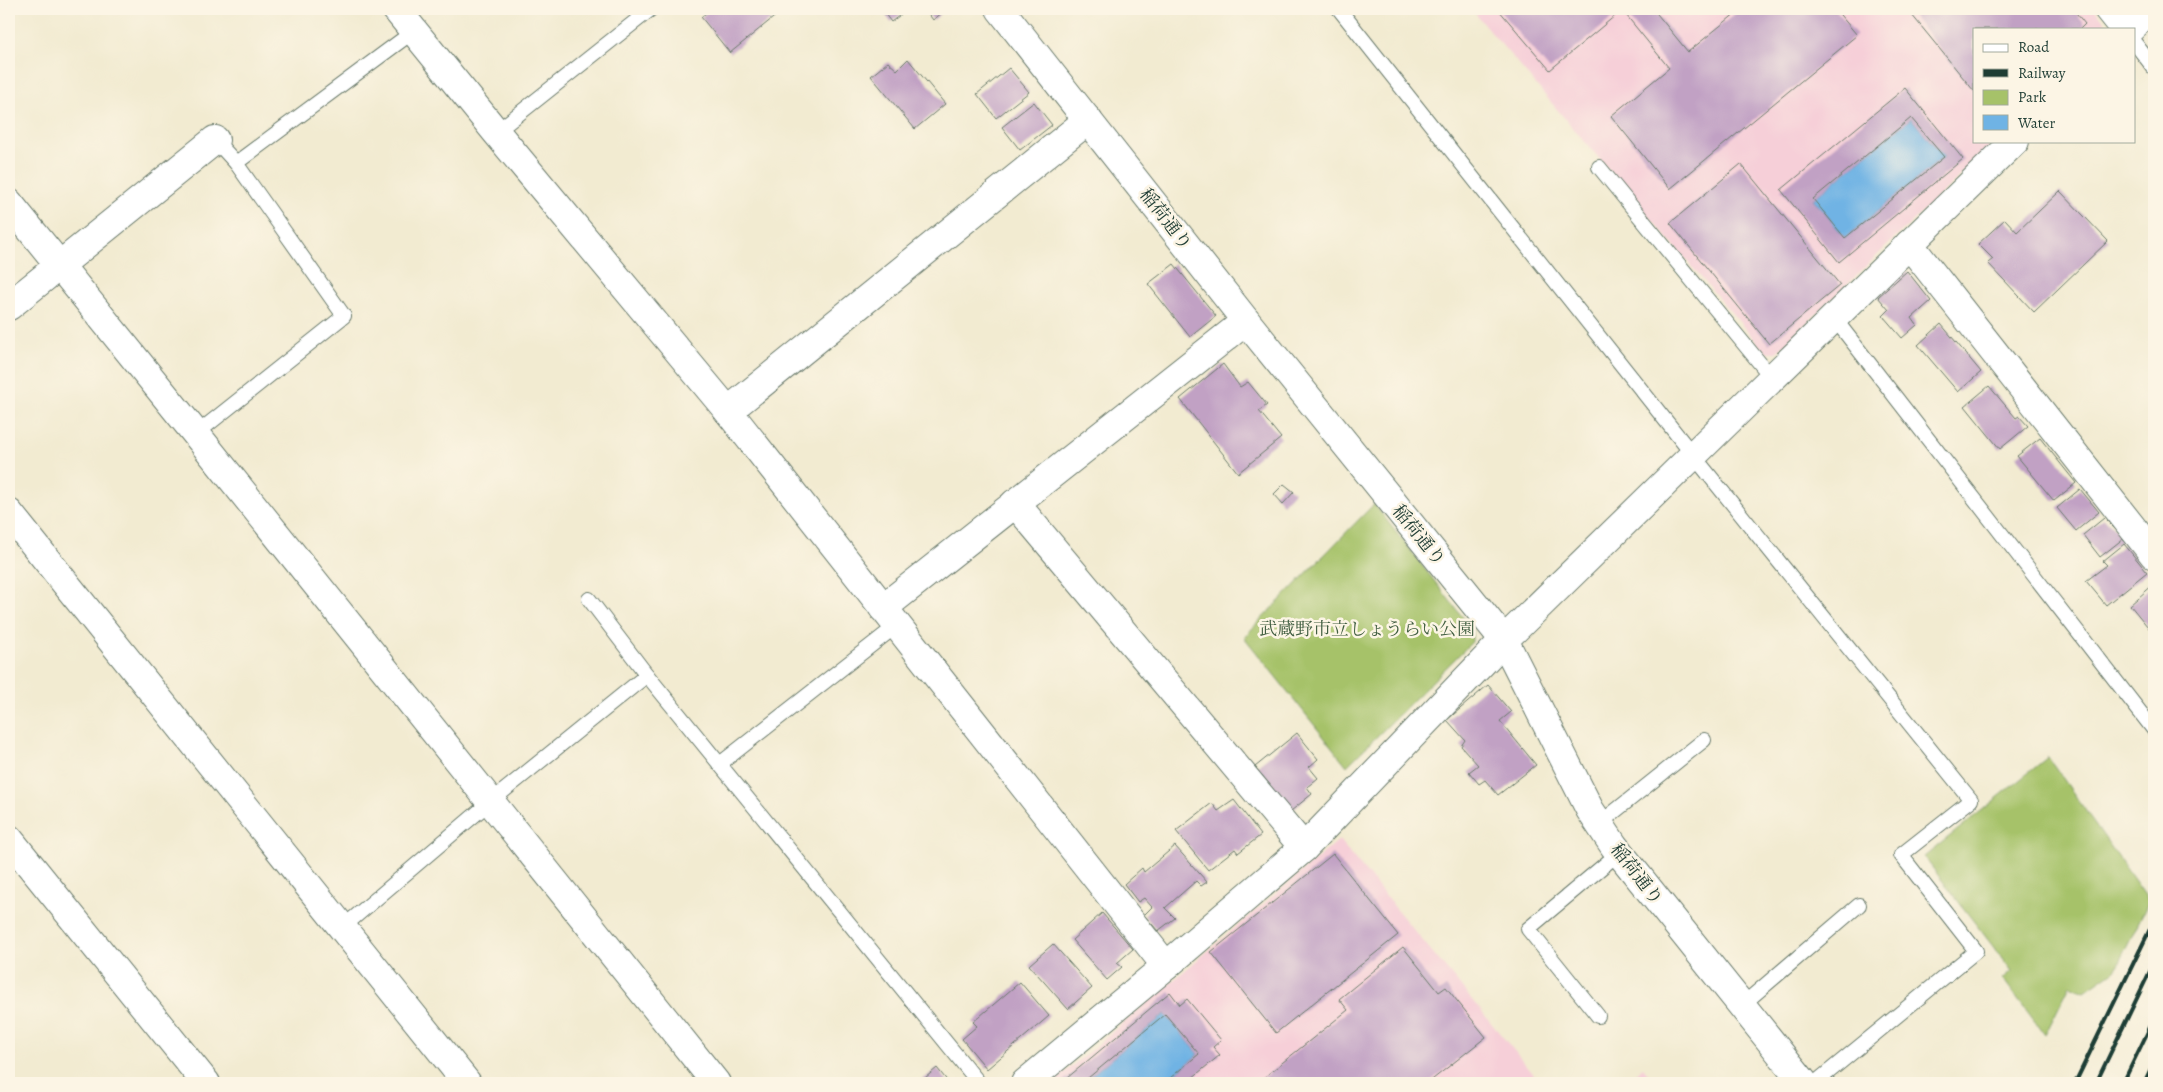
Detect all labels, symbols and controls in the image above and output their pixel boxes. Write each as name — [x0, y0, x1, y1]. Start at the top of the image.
legend — [1973, 28, 2136, 142]
text: Road — [2018, 37, 2050, 57]
text: Railway — [2018, 63, 2066, 83]
text: Park — [2018, 87, 2047, 107]
text: Water — [2017, 113, 2055, 133]
street label: 稲荷通り — [1134, 183, 1198, 255]
street label: 稲荷通り — [1387, 499, 1451, 571]
park label: 武蔵野市立しょうらい公園 — [1259, 617, 1475, 641]
street label: 稲荷通り — [1605, 838, 1669, 910]

